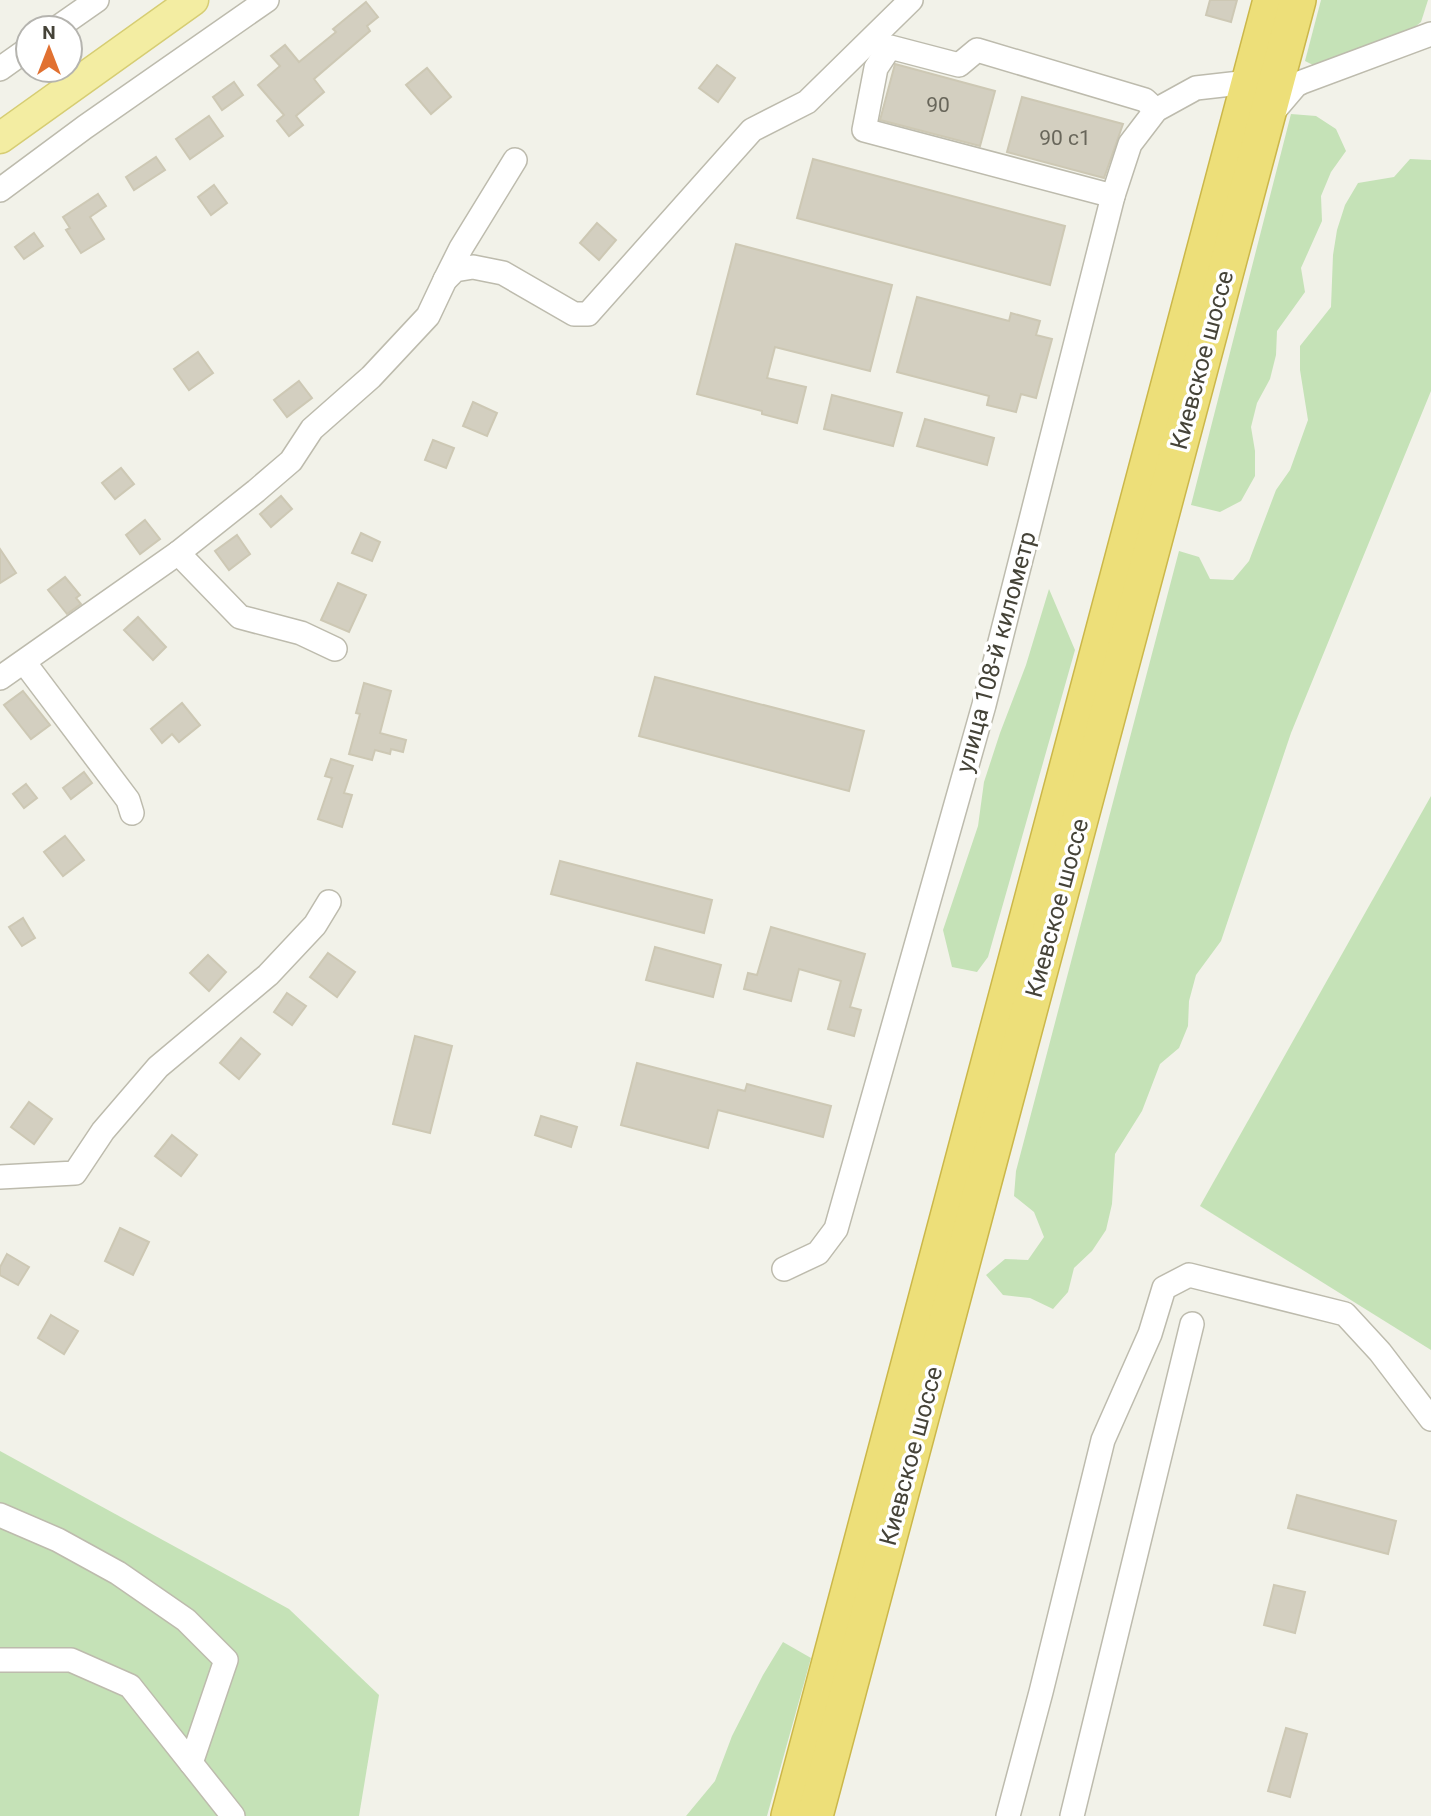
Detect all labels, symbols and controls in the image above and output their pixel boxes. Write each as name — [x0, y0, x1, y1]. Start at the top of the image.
north arrow — [14, 14, 84, 84]
text: N — [42, 21, 56, 44]
house number: 90 — [926, 93, 950, 117]
house number: 90 с1 — [1039, 126, 1091, 150]
street label: Киевское шоссе — [1165, 267, 1239, 453]
street label: улица 108-й километр — [950, 528, 1042, 776]
street label: Киевское шоссе — [1020, 815, 1094, 1001]
street label: Киевское шоссе — [874, 1363, 948, 1549]

